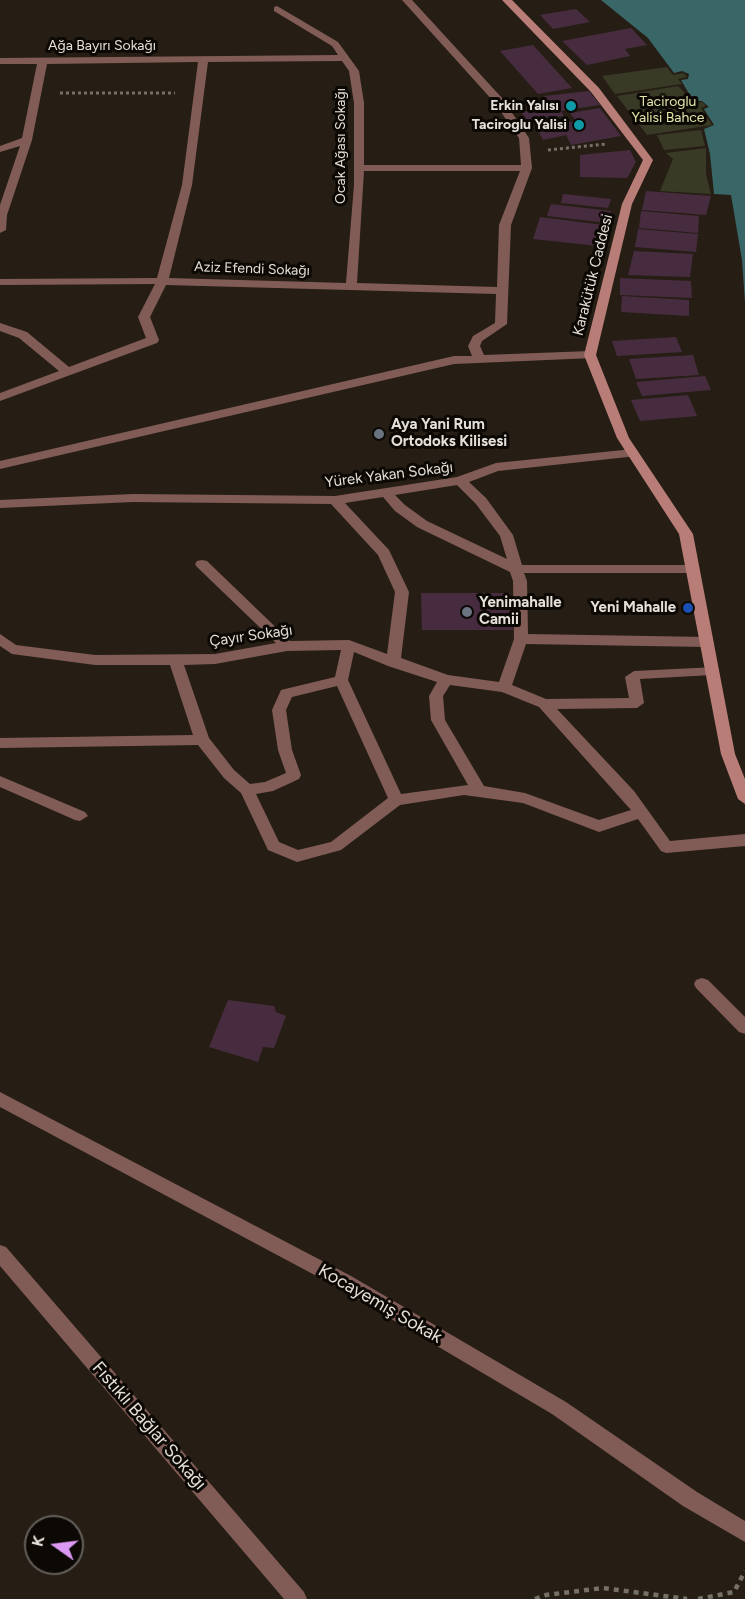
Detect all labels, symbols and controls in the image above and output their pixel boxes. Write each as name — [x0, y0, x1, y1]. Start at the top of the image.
street label: Ağa Bayırı Sokağı — [48, 38, 156, 54]
street label: Ocak Ağası Sokağı — [333, 88, 349, 204]
park label: Taciroglu Yalisi Bahce — [631, 94, 705, 126]
place label: Erkin Yalısı — [490, 98, 559, 114]
marker: Erkin Yalısı — [564, 99, 578, 113]
place label: Taciroglu Yalisi — [472, 117, 567, 133]
marker: Taciroglu Yalisi — [572, 118, 586, 132]
street label: Karakütük Caddesi — [569, 212, 617, 338]
street label: Aziz Efendi Sokağı — [194, 259, 310, 279]
place label: Aya Yani Rum Ortodoks Kilisesi — [391, 416, 507, 451]
marker: Aya Yani Rum Ortodoks Kilisesi — [372, 427, 386, 441]
street label: Yürek Yakan Sokağı — [324, 458, 454, 492]
place label: Yenimahalle Camii — [479, 594, 561, 629]
place label: Yeni Mahalle — [590, 599, 676, 617]
marker: Yeni Mahalle — [681, 601, 695, 615]
marker: Yenimahalle Camii — [460, 605, 474, 619]
street label: Çayır Sokağı — [208, 621, 294, 651]
street label: Kocayemiş Sokak — [314, 1260, 446, 1348]
street label: Fıstıklı Bağlar Sokağı — [87, 1357, 211, 1495]
north arrow — [24, 1515, 84, 1575]
text: K — [27, 1534, 48, 1548]

